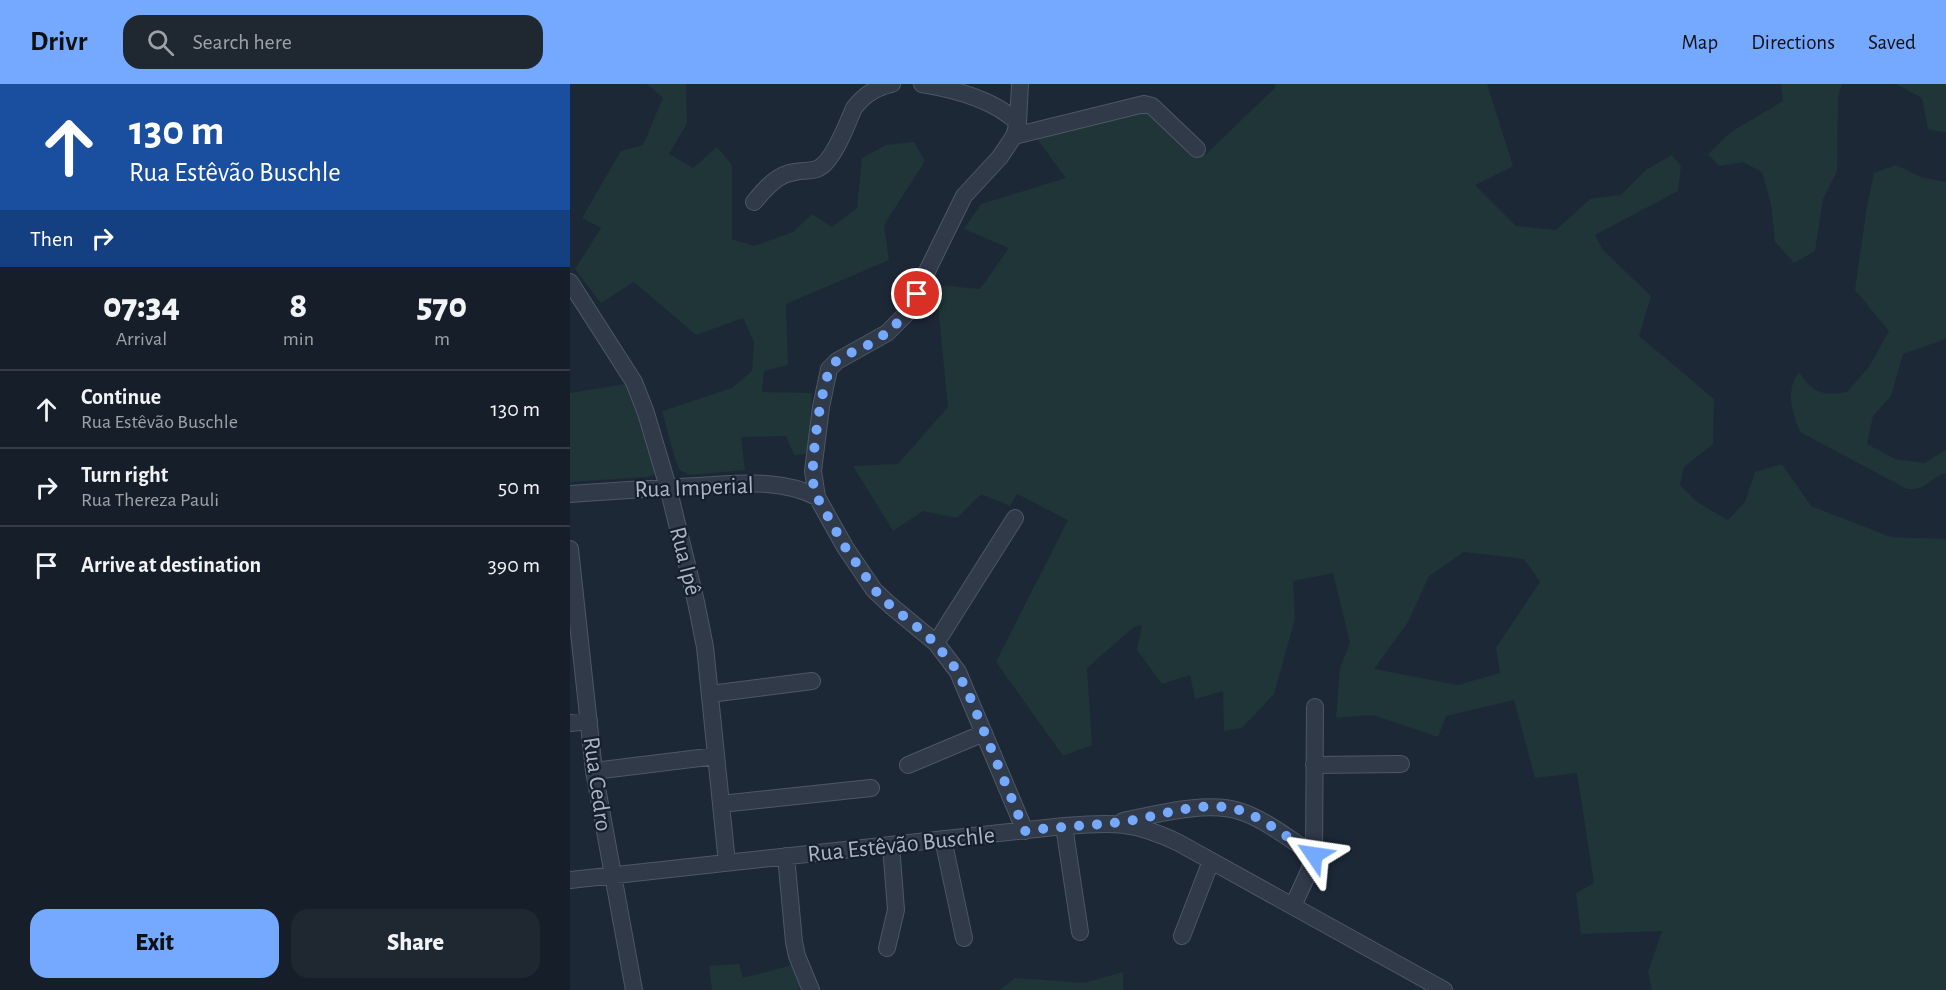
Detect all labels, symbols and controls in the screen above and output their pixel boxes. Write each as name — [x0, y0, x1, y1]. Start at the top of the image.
search box — [123, 15, 543, 69]
icon: search — [144, 26, 177, 59]
text: Drivr — [30, 28, 87, 56]
text: Search here — [192, 31, 292, 53]
text: Map — [1682, 32, 1718, 53]
text: Directions — [1751, 32, 1835, 53]
text: Saved — [1868, 32, 1916, 53]
icon: ahead — [30, 108, 108, 186]
text: 130 m — [129, 110, 224, 152]
text: Rua Estêvão Buschle — [129, 159, 341, 186]
icon: right — [86, 222, 119, 255]
text: Then — [30, 228, 74, 250]
pin — [891, 268, 942, 319]
icon: arrive — [900, 277, 933, 310]
text: 07:34 — [103, 288, 180, 324]
text: 8 — [289, 288, 307, 324]
text: 570 — [417, 288, 467, 324]
text: Arrival — [116, 329, 167, 349]
text: min — [283, 329, 314, 349]
text: m — [434, 329, 450, 349]
text: Continue — [81, 386, 161, 408]
icon: ahead — [30, 393, 63, 426]
text: 130 m — [491, 398, 540, 420]
text: Rua Estêvão Buschle — [81, 412, 238, 432]
text: Turn right — [81, 464, 168, 486]
icon: right — [30, 471, 63, 504]
street label: Rua Imperial — [634, 474, 754, 502]
text: 50 m — [498, 476, 540, 498]
text: Rua Thereza Pauli — [81, 490, 219, 510]
street label: Rua Ipê — [665, 524, 705, 598]
icon: arrive — [30, 549, 63, 582]
text: Arrive at destination — [81, 554, 261, 576]
text: 390 m — [488, 554, 540, 576]
street label: Rua Cedro — [579, 735, 616, 833]
street label: Rua Estêvão Buschle — [806, 823, 996, 867]
position arrow — [1282, 823, 1346, 887]
button: Exit — [30, 909, 279, 978]
button: Share — [291, 909, 540, 978]

